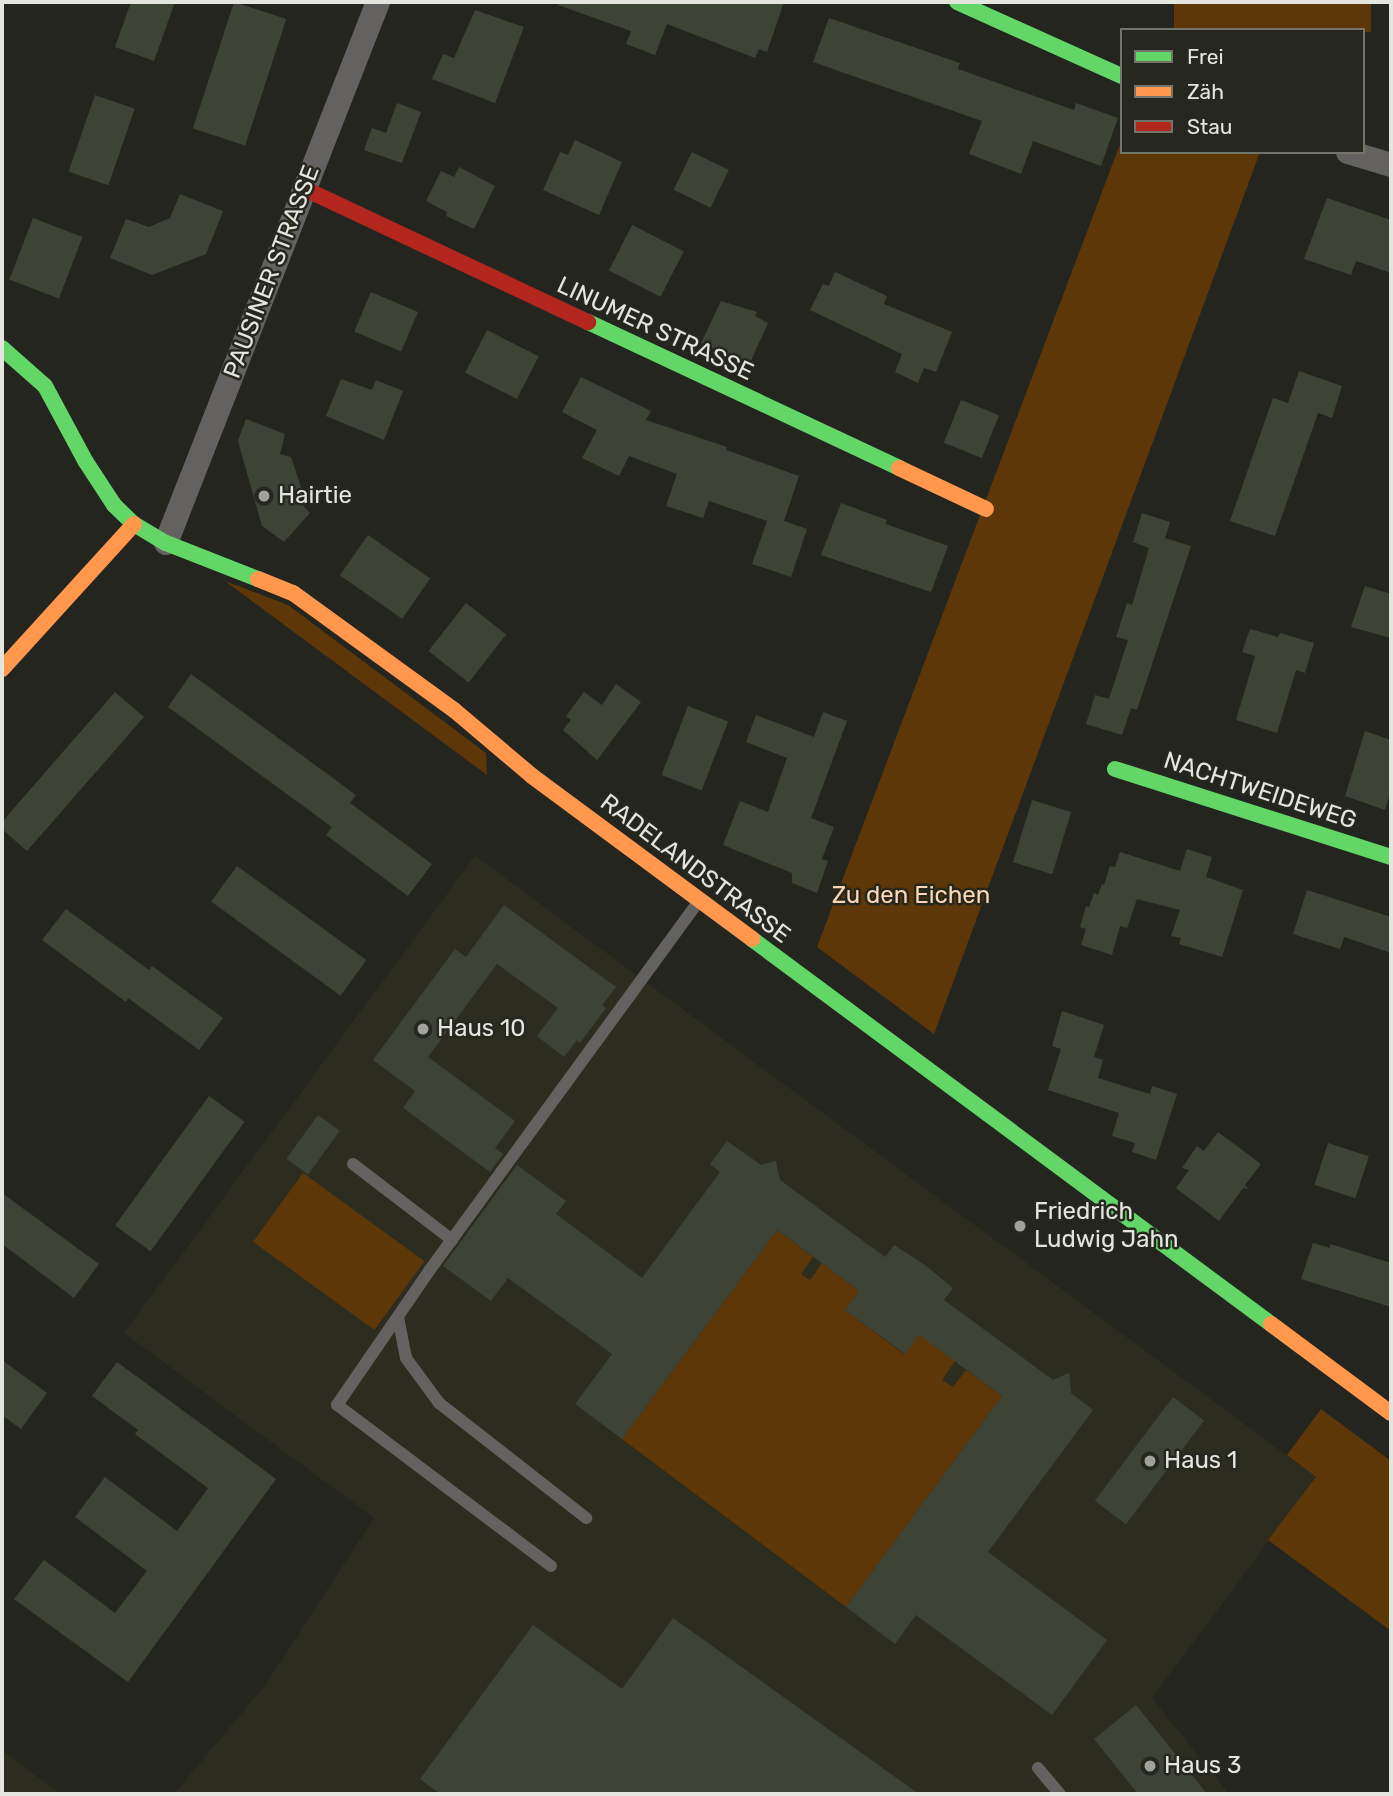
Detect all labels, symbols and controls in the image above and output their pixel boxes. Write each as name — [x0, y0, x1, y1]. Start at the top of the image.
legend — [1120, 28, 1365, 154]
text: Frei — [1187, 44, 1224, 69]
text: Zäh — [1187, 79, 1224, 104]
text: Stau — [1187, 114, 1233, 139]
street label: PAUSINER STRASSE — [218, 161, 326, 383]
street label: LINUMER STRASSE — [552, 271, 758, 387]
place label: Hairtie — [278, 482, 352, 510]
marker: Hairtie — [256, 488, 272, 504]
street label: NACHTWEIDEWEG — [1160, 746, 1360, 836]
street label: RADELANDSTRASSE — [594, 788, 796, 950]
park label: Zu den Eichen — [832, 882, 990, 910]
place label: Haus 10 — [437, 1015, 525, 1043]
marker: Haus 10 — [415, 1021, 431, 1037]
place label: Friedrich Ludwig Jahn — [1034, 1198, 1179, 1254]
marker: Friedrich Ludwig Jahn — [1012, 1218, 1028, 1234]
place label: Haus 1 — [1164, 1447, 1237, 1475]
marker: Haus 1 — [1142, 1453, 1158, 1469]
place label: Haus 3 — [1164, 1752, 1241, 1780]
marker: Haus 3 — [1142, 1758, 1158, 1774]

